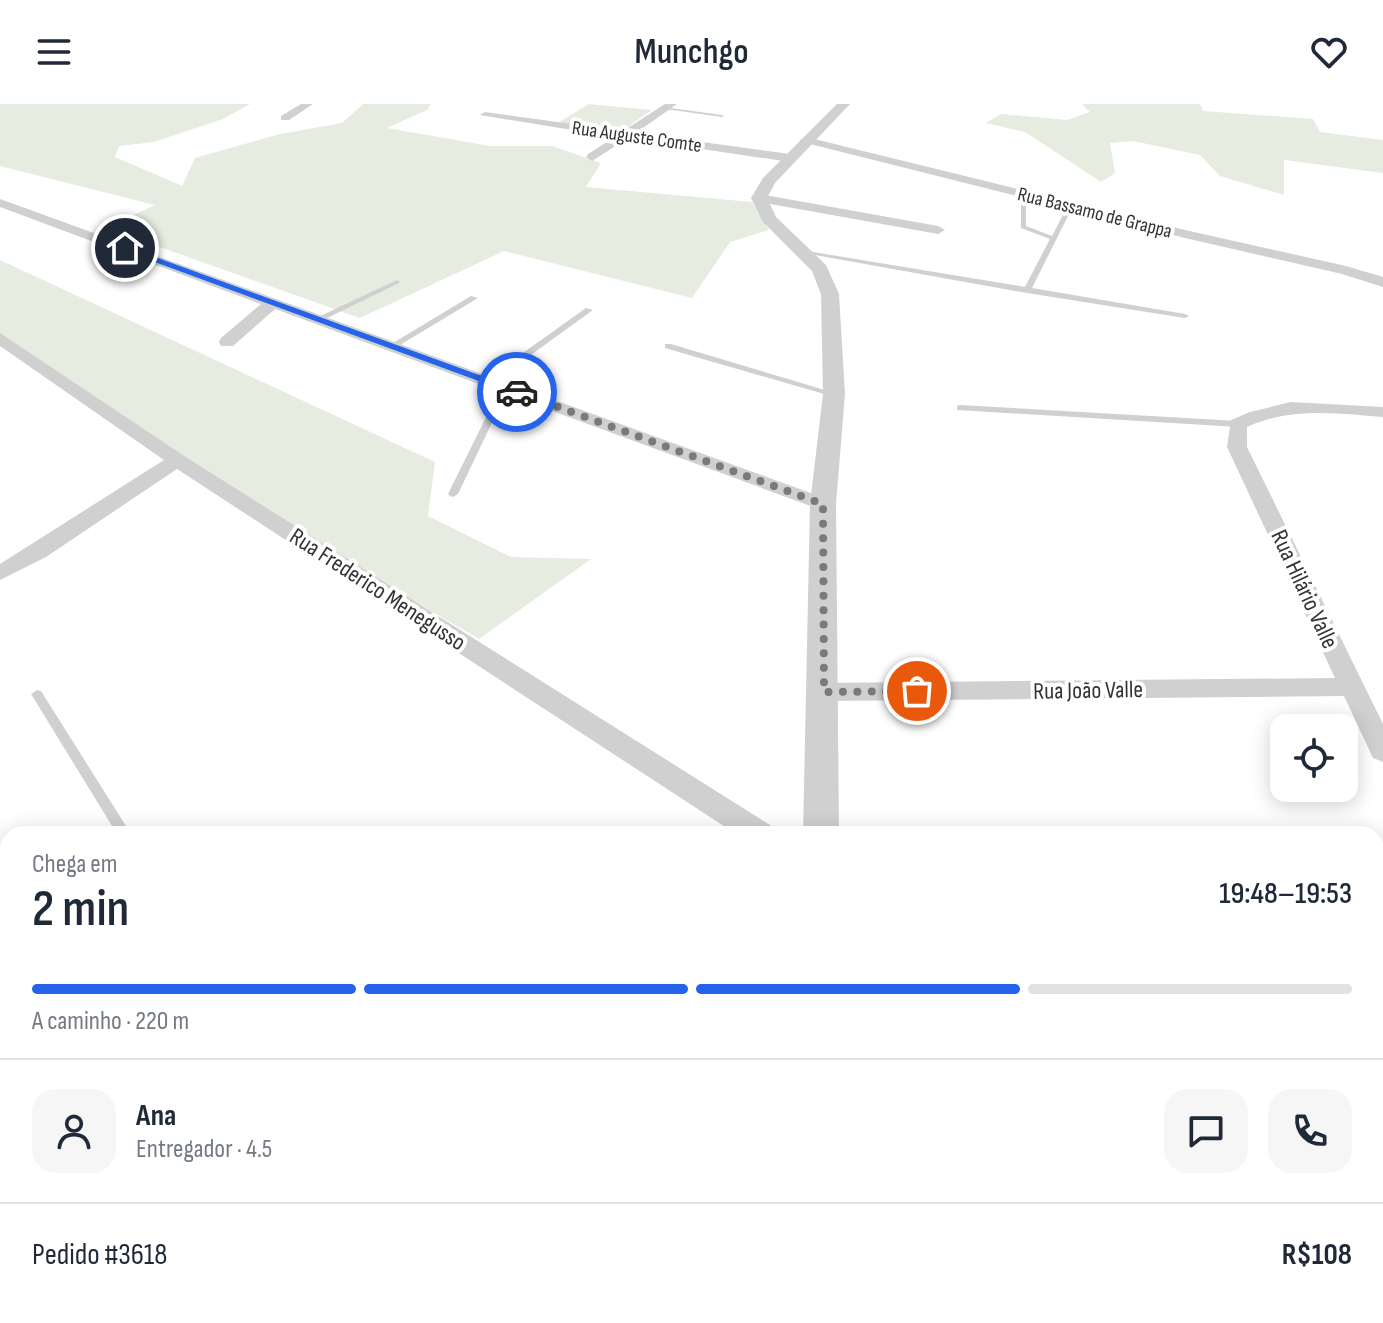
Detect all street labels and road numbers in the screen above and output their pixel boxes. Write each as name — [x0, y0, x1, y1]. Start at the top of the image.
street label: Rua Auguste Comte — [570, 116, 703, 158]
street label: Rua Bassamo de Grappa — [1015, 182, 1174, 244]
street label: Rua Frederico Menegusso — [284, 522, 471, 657]
street label: Rua Hilário Valle — [1264, 525, 1345, 653]
street label: Rua João Valle — [1033, 675, 1143, 706]

